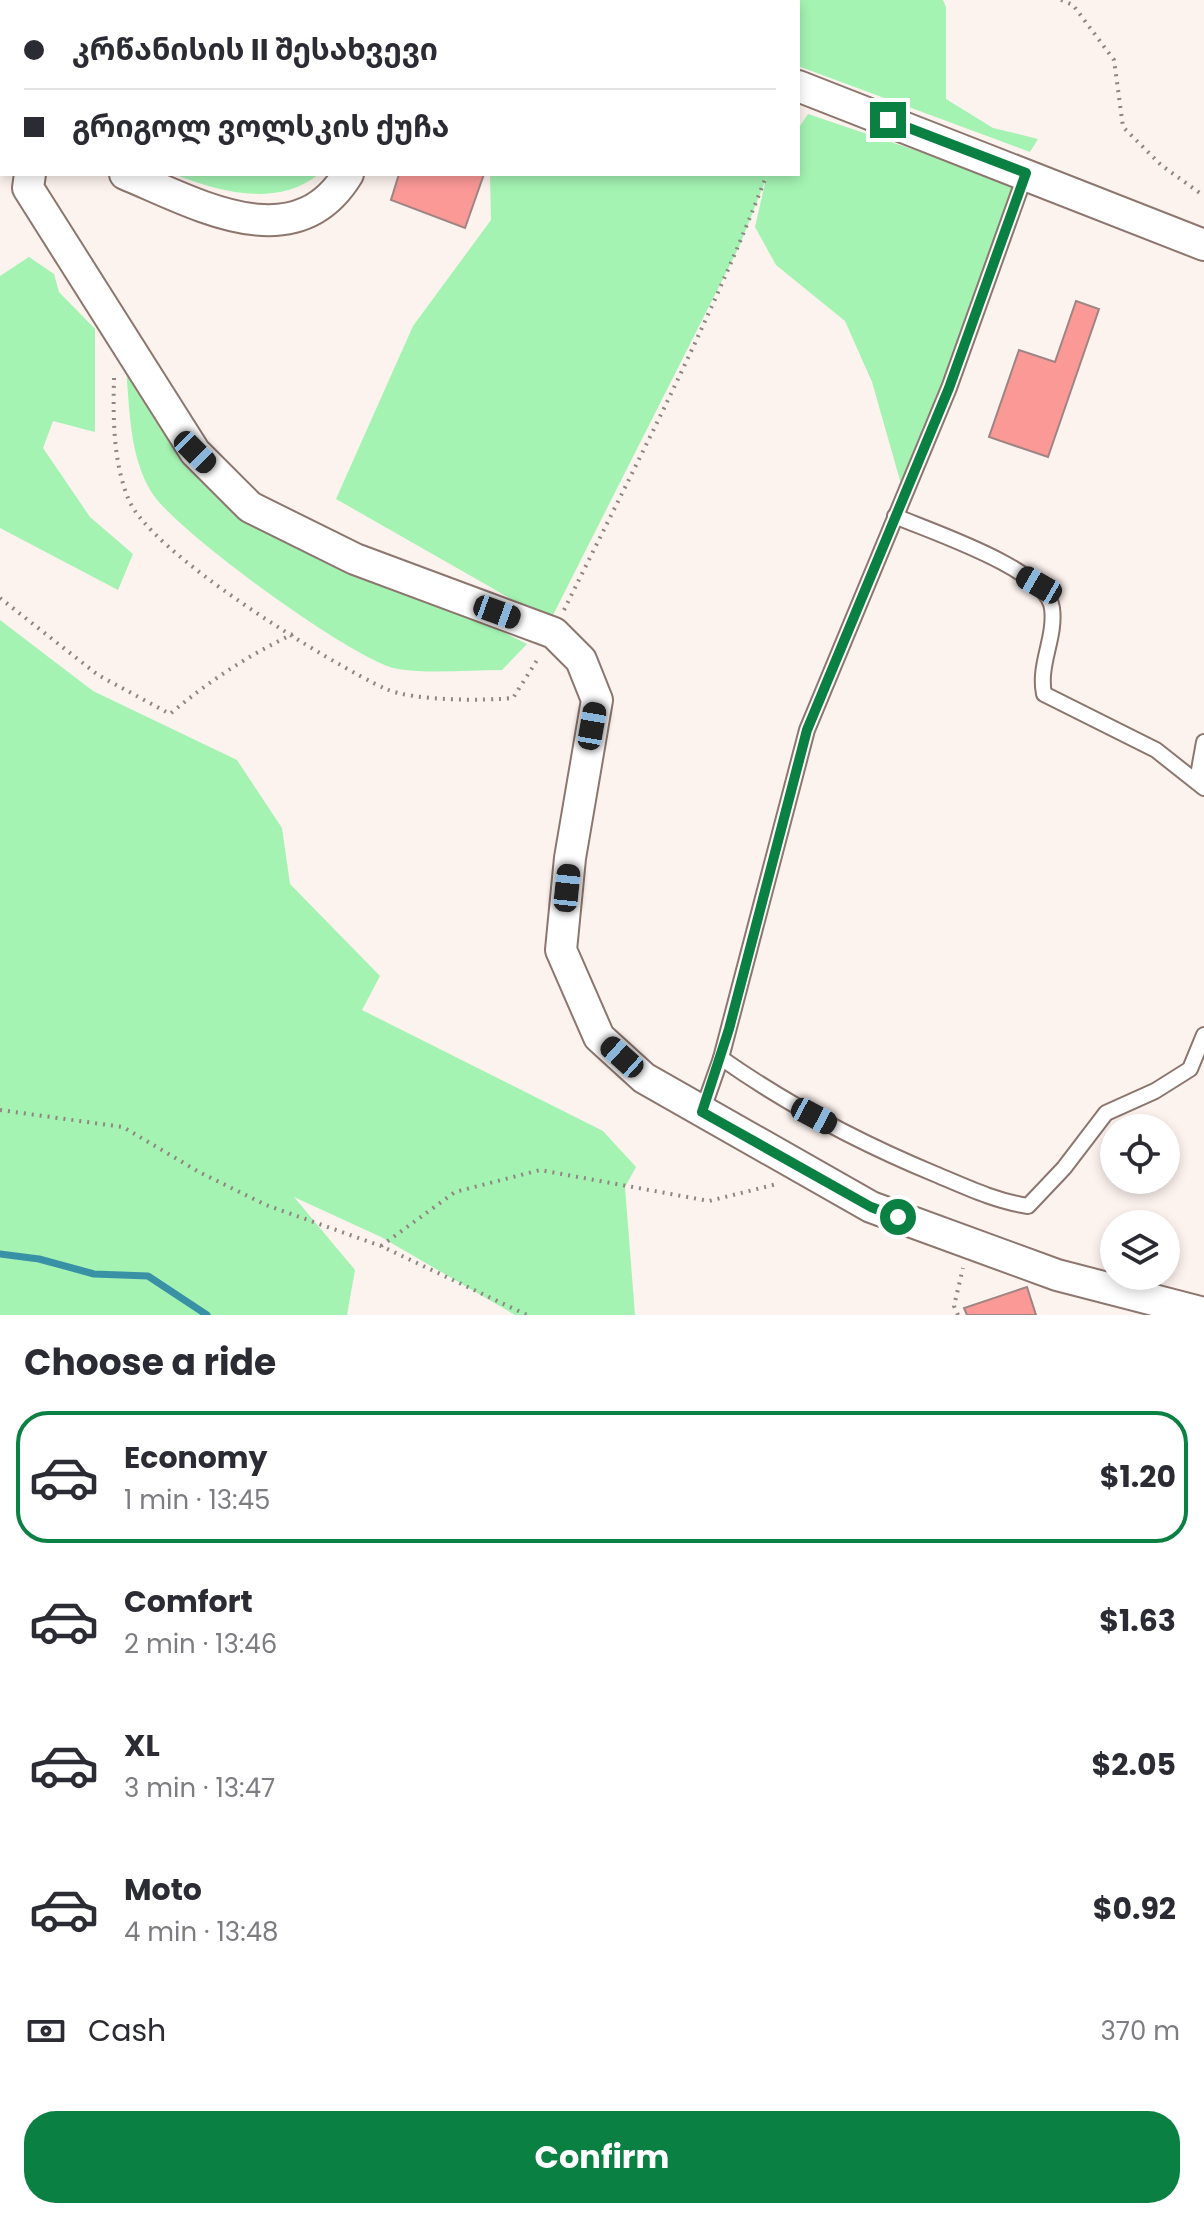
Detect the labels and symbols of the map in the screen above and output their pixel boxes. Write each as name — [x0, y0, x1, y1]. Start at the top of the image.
route end — [870, 102, 906, 138]
car — [170, 427, 220, 477]
car — [1012, 563, 1066, 607]
car — [470, 593, 524, 631]
car — [576, 700, 608, 752]
car — [553, 863, 581, 913]
car — [596, 1032, 648, 1082]
car — [787, 1094, 841, 1138]
route start — [880, 1199, 916, 1235]

